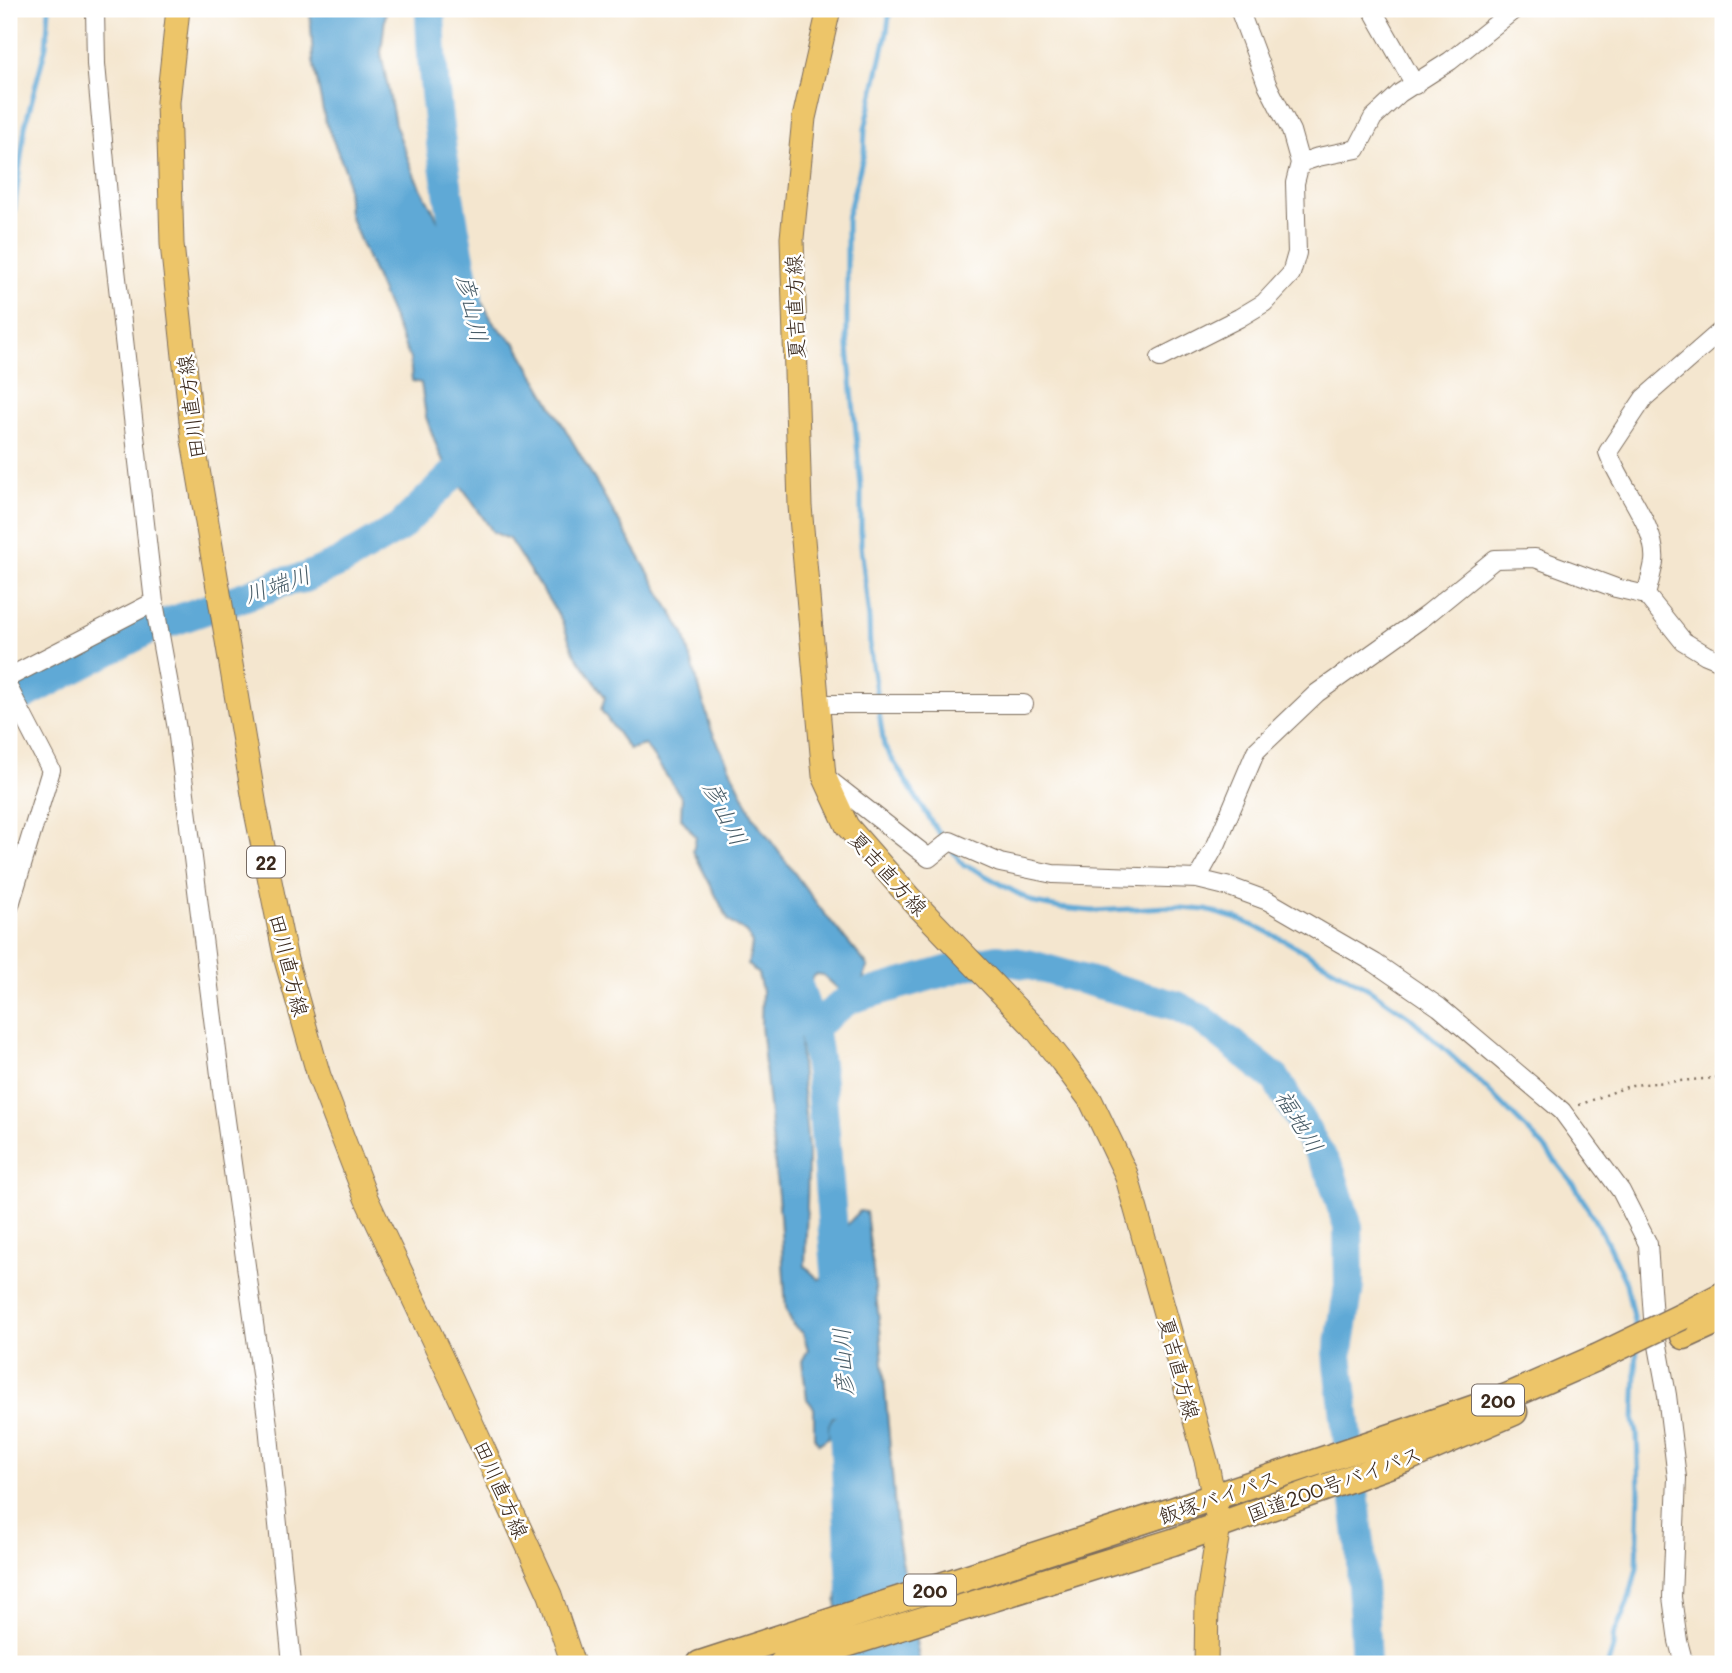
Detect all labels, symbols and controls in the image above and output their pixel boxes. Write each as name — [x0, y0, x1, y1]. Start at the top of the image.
street label: 夏吉直方線 — [779, 254, 809, 360]
water label: 彦山川 — [451, 271, 495, 345]
street label: 田川直方線 — [170, 353, 210, 461]
water label: 川端川 — [239, 559, 315, 609]
water label: 彦山川 — [697, 775, 755, 851]
street label: 夏吉直方線 — [844, 825, 934, 921]
road number: 22 — [247, 846, 285, 877]
street label: 田川直方線 — [264, 911, 316, 1019]
water label: 福地川 — [1269, 1084, 1331, 1158]
street label: 夏吉直方線 — [1153, 1314, 1207, 1422]
water label: 彦山川 — [825, 1327, 859, 1397]
road number: 200 — [1472, 1384, 1524, 1416]
street label: 田川直方線 — [468, 1436, 536, 1542]
street label: 国道200号バイパス — [1243, 1439, 1425, 1527]
street label: 飯塚バイパス — [1154, 1463, 1282, 1529]
road number: 200 — [904, 1574, 956, 1606]

